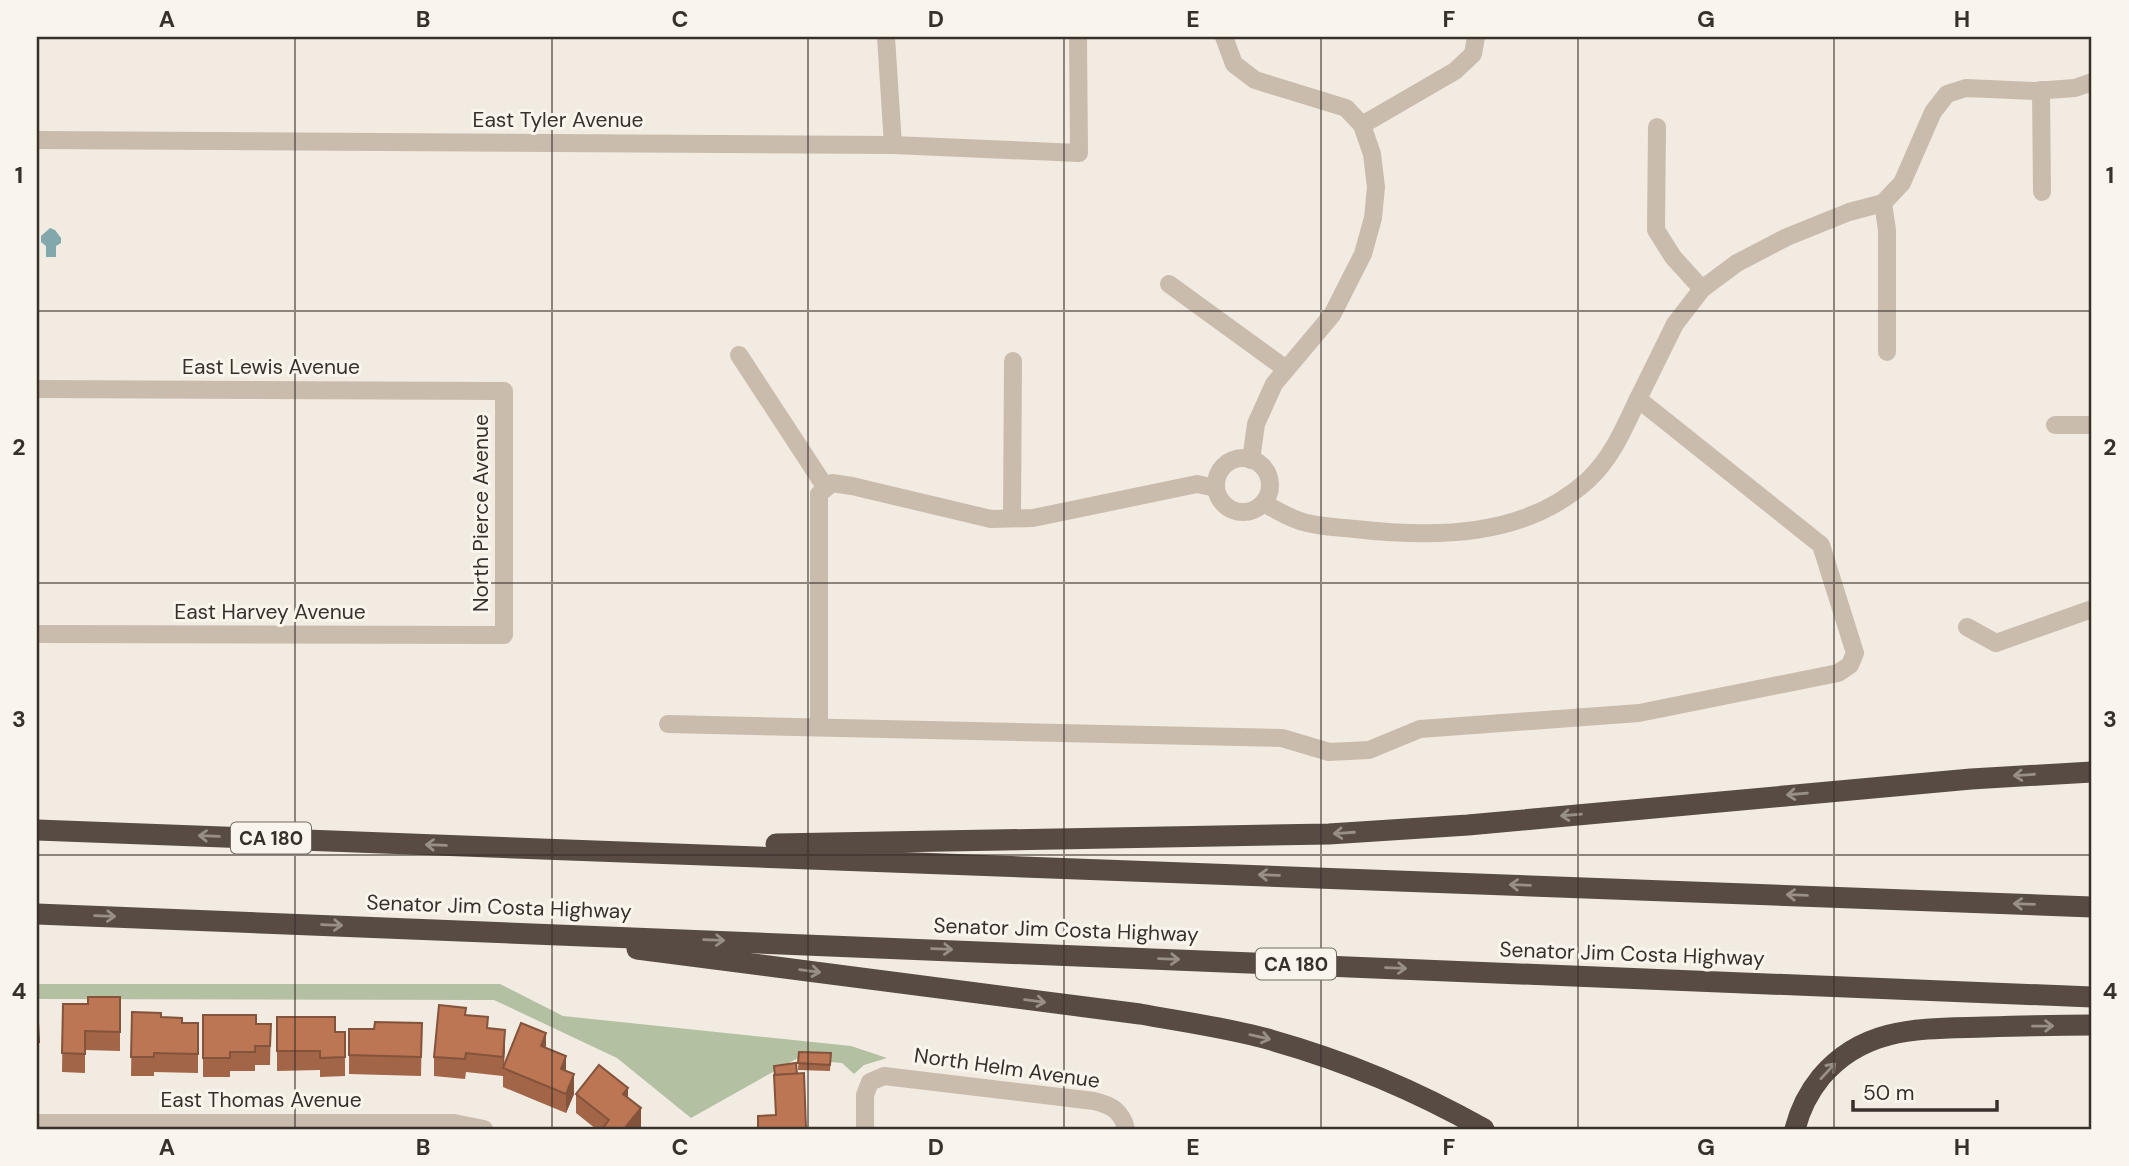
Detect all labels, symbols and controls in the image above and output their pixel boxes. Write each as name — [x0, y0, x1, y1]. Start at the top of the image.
text: A — [159, 4, 175, 34]
text: B — [416, 4, 430, 34]
text: C — [672, 4, 688, 34]
text: D — [928, 4, 944, 34]
text: E — [1186, 4, 1200, 34]
text: F — [1443, 4, 1456, 34]
text: G — [1697, 4, 1715, 34]
text: H — [1954, 4, 1970, 34]
street label: East Tyler Avenue — [473, 106, 644, 134]
text: 1 — [15, 160, 23, 190]
text: 1 — [2106, 160, 2114, 190]
street label: East Lewis Avenue — [182, 353, 360, 381]
street label: North Pierce Avenue — [467, 414, 495, 612]
text: 2 — [12, 432, 26, 462]
text: 2 — [2103, 432, 2117, 462]
street label: East Harvey Avenue — [174, 598, 366, 626]
text: 3 — [12, 704, 26, 734]
text: 3 — [2103, 704, 2117, 734]
one-way arrow — [2013, 769, 2036, 782]
one-way arrow — [1787, 788, 1809, 801]
one-way arrow — [1560, 809, 1583, 822]
road number: CA 180 — [231, 822, 311, 853]
one-way arrow — [1333, 826, 1356, 839]
one-way arrow — [198, 830, 221, 843]
one-way arrow — [425, 838, 448, 851]
one-way arrow — [1257, 869, 1280, 882]
one-way arrow — [1509, 878, 1532, 892]
street label: Senator Jim Costa Highway — [366, 888, 632, 926]
one-way arrow — [1785, 889, 1808, 902]
one-way arrow — [2013, 898, 2036, 911]
one-way arrow — [93, 910, 116, 923]
street label: Senator Jim Costa Highway — [933, 911, 1199, 949]
one-way arrow — [321, 918, 344, 931]
one-way arrow — [702, 933, 725, 946]
street label: Senator Jim Costa Highway — [1499, 935, 1765, 973]
one-way arrow — [930, 943, 953, 956]
road number: CA 180 — [1256, 948, 1336, 980]
one-way arrow — [1157, 952, 1180, 965]
one-way arrow — [1384, 962, 1407, 975]
one-way arrow — [798, 965, 821, 978]
text: 4 — [12, 976, 27, 1006]
text: 4 — [2103, 976, 2118, 1006]
one-way arrow — [1024, 994, 1046, 1007]
one-way arrow — [2032, 1019, 2055, 1032]
one-way arrow — [1248, 1031, 1271, 1044]
street label: North Helm Avenue — [912, 1041, 1102, 1095]
one-way arrow — [1819, 1062, 1836, 1079]
scale bar — [1853, 1068, 1996, 1112]
text: 50 m — [1863, 1079, 1914, 1107]
street label: East Thomas Avenue — [160, 1086, 362, 1114]
text: A — [159, 1132, 175, 1162]
text: B — [416, 1132, 430, 1162]
text: C — [672, 1132, 688, 1162]
text: D — [928, 1132, 944, 1162]
text: E — [1186, 1132, 1200, 1162]
text: F — [1443, 1132, 1456, 1162]
text: G — [1697, 1132, 1715, 1162]
text: H — [1954, 1132, 1970, 1162]

